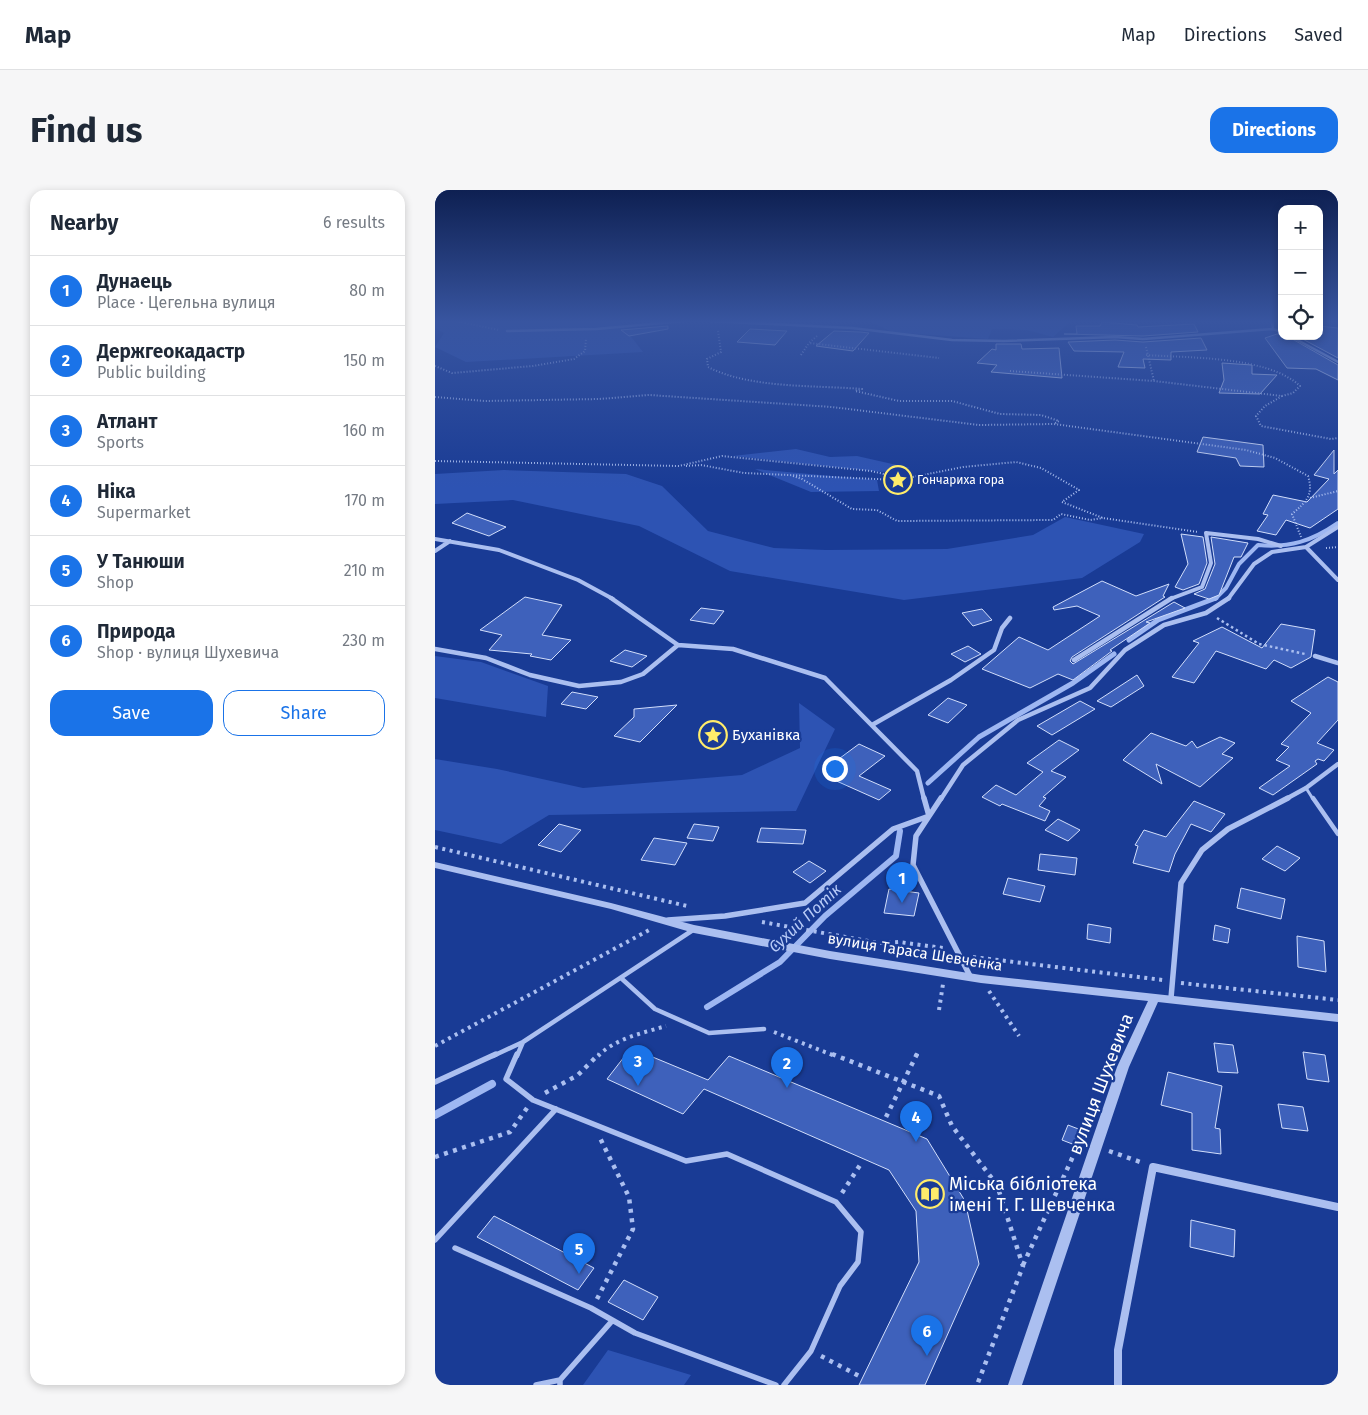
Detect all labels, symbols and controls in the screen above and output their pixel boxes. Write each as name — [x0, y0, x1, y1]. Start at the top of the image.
text: Map — [25, 21, 71, 49]
text: Map — [1121, 24, 1156, 46]
text: Directions — [1184, 24, 1266, 46]
text: Saved — [1294, 24, 1343, 46]
button: Directions — [1210, 107, 1338, 153]
text: Find us — [30, 109, 142, 151]
map controls — [1278, 205, 1323, 340]
button: + — [1278, 205, 1323, 250]
text: Nearby — [50, 210, 118, 236]
text: 6 results — [323, 213, 385, 232]
button: − — [1278, 250, 1323, 295]
text: Дунаець — [97, 270, 172, 293]
text: 1 — [62, 281, 70, 300]
text: 80 m — [349, 281, 385, 300]
text: Place · Цегельна вулиця — [97, 293, 276, 312]
button: locate — [1278, 295, 1323, 340]
text: Держгеокадастр — [97, 340, 245, 363]
text: 2 — [62, 351, 70, 370]
text: 150 m — [343, 351, 385, 370]
text: Public building — [97, 363, 205, 382]
text: Атлант — [97, 410, 157, 433]
text: 3 — [62, 421, 70, 440]
text: 160 m — [343, 421, 385, 440]
text: Sports — [97, 433, 144, 452]
place icon: Гончариха гора — [883, 465, 913, 495]
place label: Гончариха гора — [917, 473, 1004, 487]
text: Ніка — [97, 480, 136, 503]
text: 4 — [61, 491, 71, 510]
text: 170 m — [344, 491, 385, 510]
text: Supermarket — [97, 503, 191, 522]
text: У Танюши — [97, 550, 185, 573]
text: 5 — [62, 561, 70, 580]
text: 210 m — [344, 561, 385, 580]
text: Shop — [97, 573, 134, 592]
text: Природа — [97, 620, 175, 643]
text: 6 — [61, 631, 71, 650]
text: 230 m — [342, 631, 385, 650]
text: Shop · вулиця Шухевича — [97, 643, 279, 662]
button: Save — [50, 690, 213, 736]
button: Share — [223, 690, 385, 736]
place icon: Буханівка — [698, 720, 728, 750]
place label: Буханівка — [732, 726, 801, 744]
your location — [822, 756, 848, 782]
pin: 1 — [886, 862, 918, 903]
water label: Сухий Потік — [765, 879, 846, 957]
street label: вулиця Тараса Шевченка — [826, 929, 1004, 975]
street label: вулиця Шухевича — [1064, 1010, 1138, 1158]
pin: 3 — [622, 1045, 654, 1086]
pin: 2 — [771, 1047, 803, 1088]
pin: 4 — [900, 1101, 932, 1142]
place label: Міська бібліотека імені Т. Г. Шевченка — [949, 1173, 1115, 1216]
library icon: Міська бібліотека імені Т. Г. Шевченка — [915, 1179, 945, 1209]
pin: 5 — [563, 1233, 595, 1274]
pin: 6 — [911, 1315, 943, 1356]

